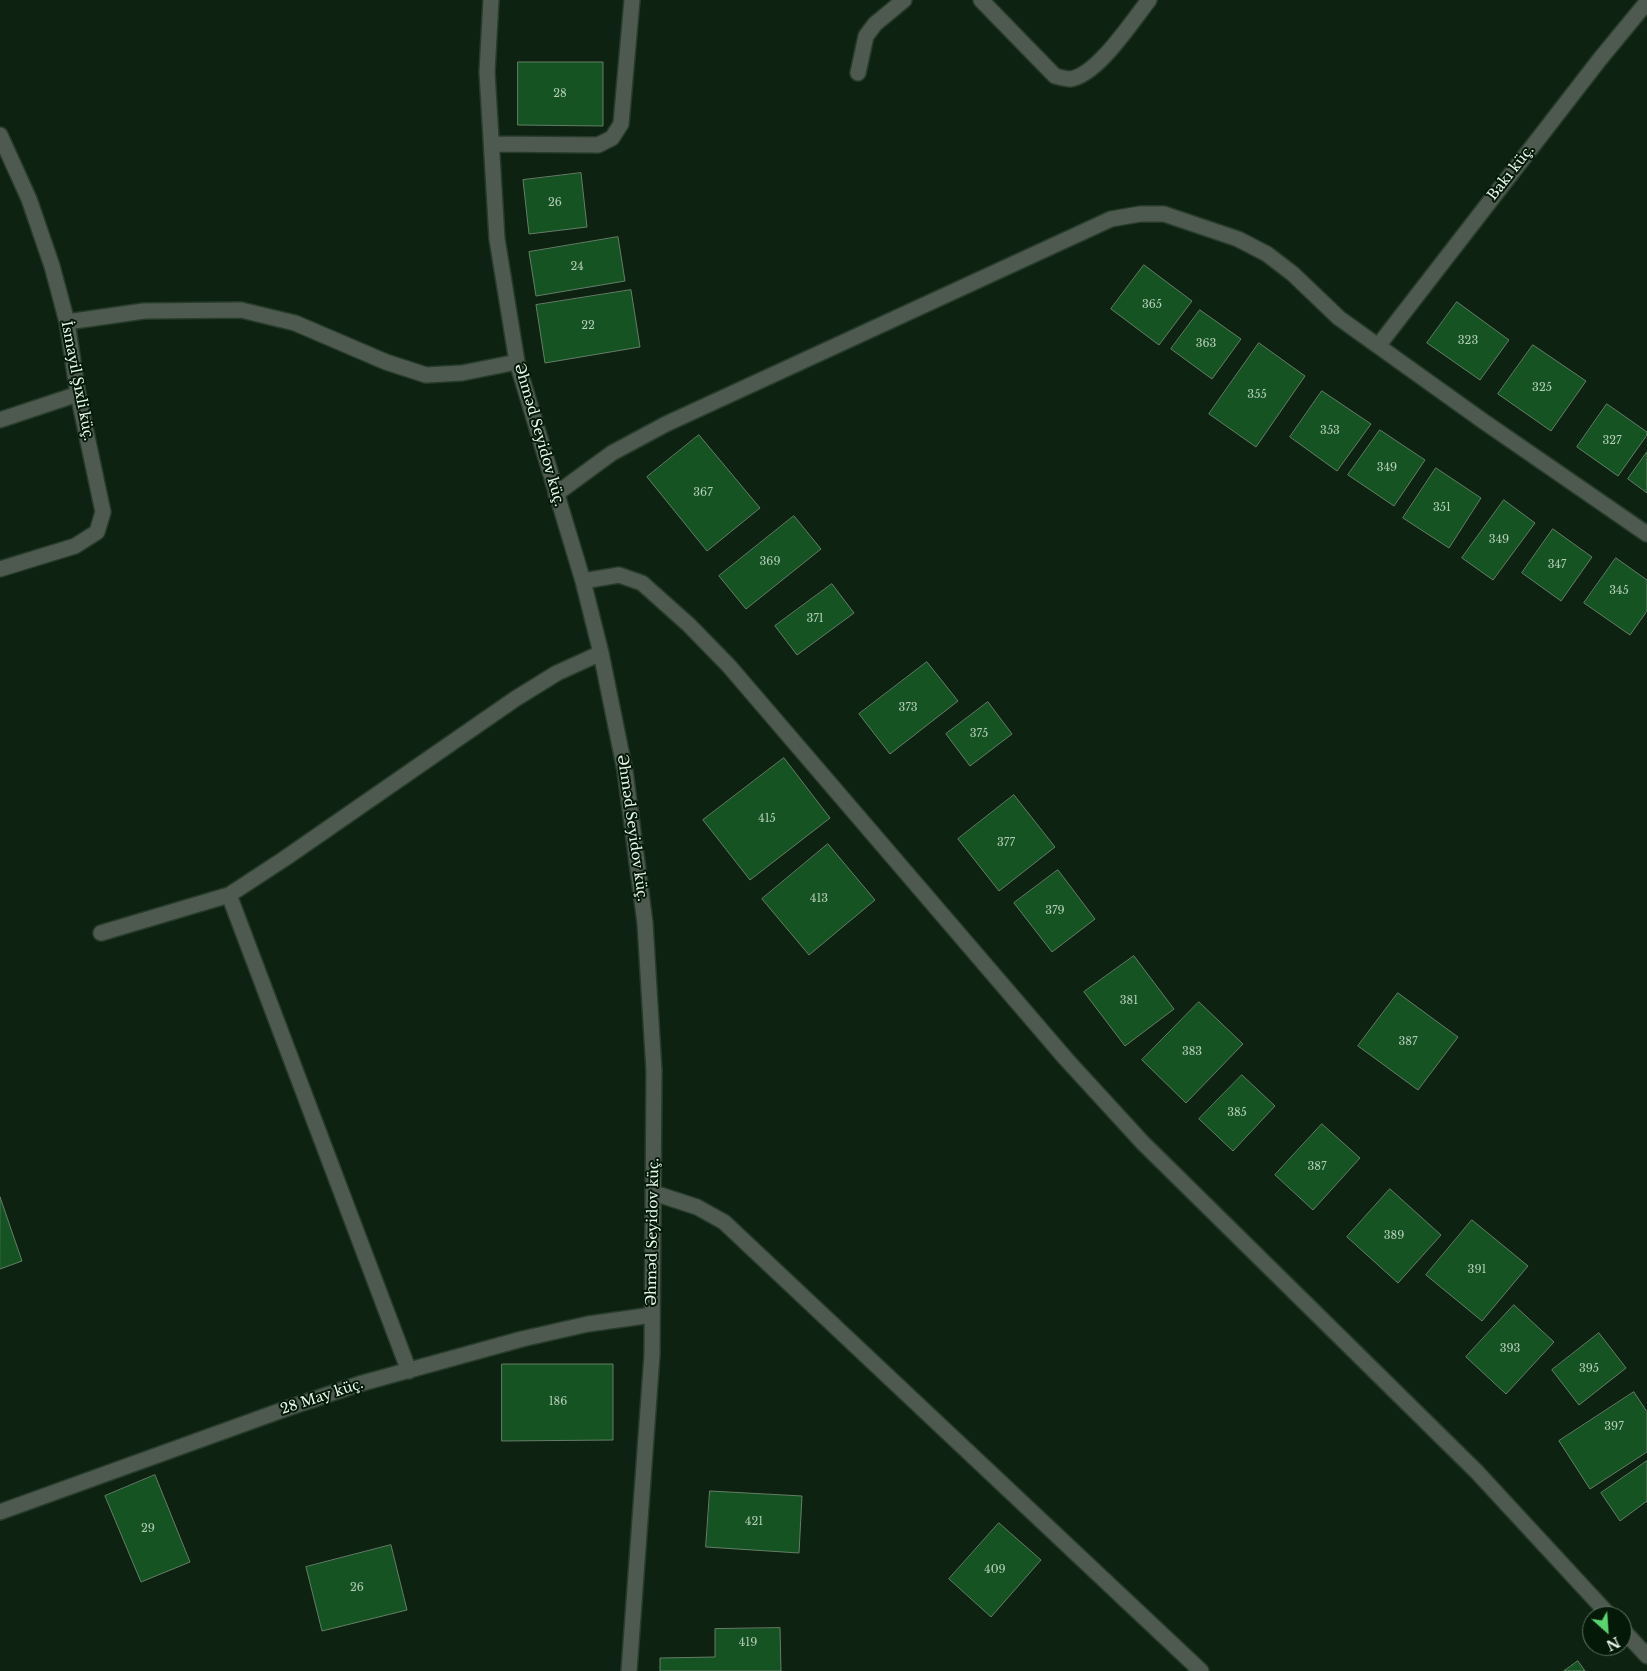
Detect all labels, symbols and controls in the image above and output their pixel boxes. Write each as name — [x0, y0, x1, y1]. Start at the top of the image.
house number: 28 — [553, 87, 567, 101]
street label: Bakı küç. — [1484, 142, 1538, 204]
house number: 26 — [548, 196, 562, 210]
house number: 24 — [570, 260, 584, 274]
house number: 365 — [1142, 298, 1162, 312]
house number: 22 — [581, 319, 595, 333]
street label: İsmayil Şıxli küç. — [57, 320, 97, 442]
house number: 323 — [1458, 334, 1478, 348]
house number: 363 — [1196, 337, 1216, 351]
street label: Əhməd Seyidov küç. — [511, 362, 567, 508]
house number: 325 — [1532, 381, 1552, 395]
house number: 355 — [1247, 388, 1267, 402]
house number: 353 — [1320, 424, 1340, 438]
house number: 327 — [1602, 434, 1622, 448]
house number: 349 — [1377, 461, 1397, 475]
house number: 367 — [693, 486, 713, 500]
house number: 351 — [1433, 501, 1451, 515]
house number: 349 — [1489, 533, 1509, 547]
house number: 369 — [760, 555, 780, 569]
house number: 347 — [1548, 558, 1566, 572]
house number: 345 — [1609, 584, 1629, 598]
house number: 371 — [806, 612, 824, 626]
house number: 373 — [898, 701, 918, 715]
house number: 375 — [970, 727, 988, 741]
street label: Əhməd Seyidov küç. — [613, 754, 651, 902]
house number: 415 — [758, 812, 776, 826]
house number: 377 — [997, 836, 1015, 850]
house number: 413 — [810, 892, 828, 906]
house number: 379 — [1045, 904, 1065, 918]
house number: 381 — [1120, 994, 1138, 1008]
house number: 387 — [1399, 1035, 1417, 1049]
house number: 383 — [1182, 1045, 1202, 1059]
house number: 385 — [1227, 1106, 1247, 1120]
street label: Əhməd Seyidov küç. — [643, 1158, 663, 1306]
house number: 387 — [1308, 1160, 1326, 1174]
house number: 389 — [1384, 1229, 1404, 1243]
house number: 391 — [1468, 1263, 1486, 1277]
house number: 393 — [1500, 1342, 1520, 1356]
house number: 395 — [1579, 1362, 1599, 1376]
street label: 28 May küç. — [278, 1376, 366, 1418]
house number: 186 — [549, 1395, 567, 1409]
house number: 397 — [1604, 1420, 1624, 1434]
house number: 421 — [745, 1515, 763, 1529]
house number: 29 — [141, 1522, 155, 1536]
house number: 409 — [984, 1563, 1006, 1577]
house number: 26 — [350, 1581, 364, 1595]
north arrow — [1582, 1606, 1632, 1656]
text: N — [1603, 1633, 1623, 1655]
house number: 419 — [739, 1636, 757, 1650]

